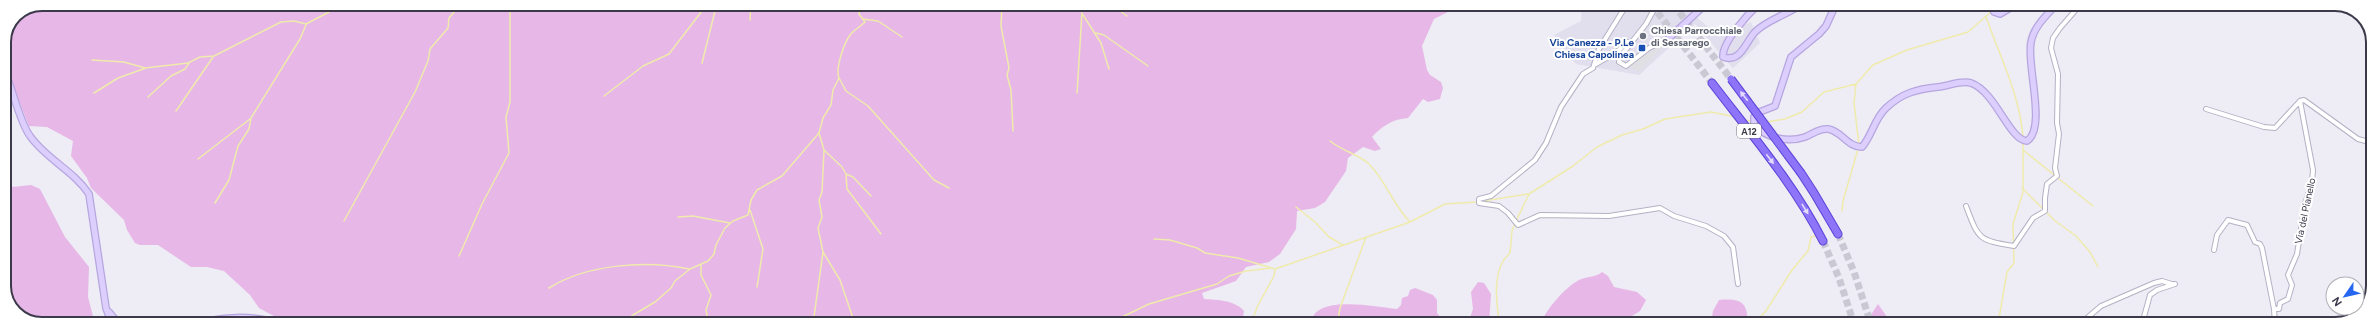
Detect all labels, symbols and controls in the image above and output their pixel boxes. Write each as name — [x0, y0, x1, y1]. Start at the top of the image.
place label: Chiesa Parrocchiale di Sessarego — [1651, 24, 1742, 49]
marker: Chiesa Parrocchiale di Sessarego — [1638, 31, 1648, 41]
place label: Via Canezza - P.Le Chiesa Capolinea — [1550, 36, 1634, 61]
marker: Via Canezza - P.Le Chiesa Capolinea — [1637, 43, 1647, 53]
one-way arrow — [1740, 91, 1749, 102]
road number: A12 — [1737, 124, 1761, 138]
one-way arrow — [1766, 153, 1774, 164]
street label: Via del Pianello — [2292, 177, 2318, 245]
one-way arrow — [1802, 203, 1809, 215]
north arrow — [2325, 276, 2365, 316]
text: N — [2329, 294, 2345, 308]

